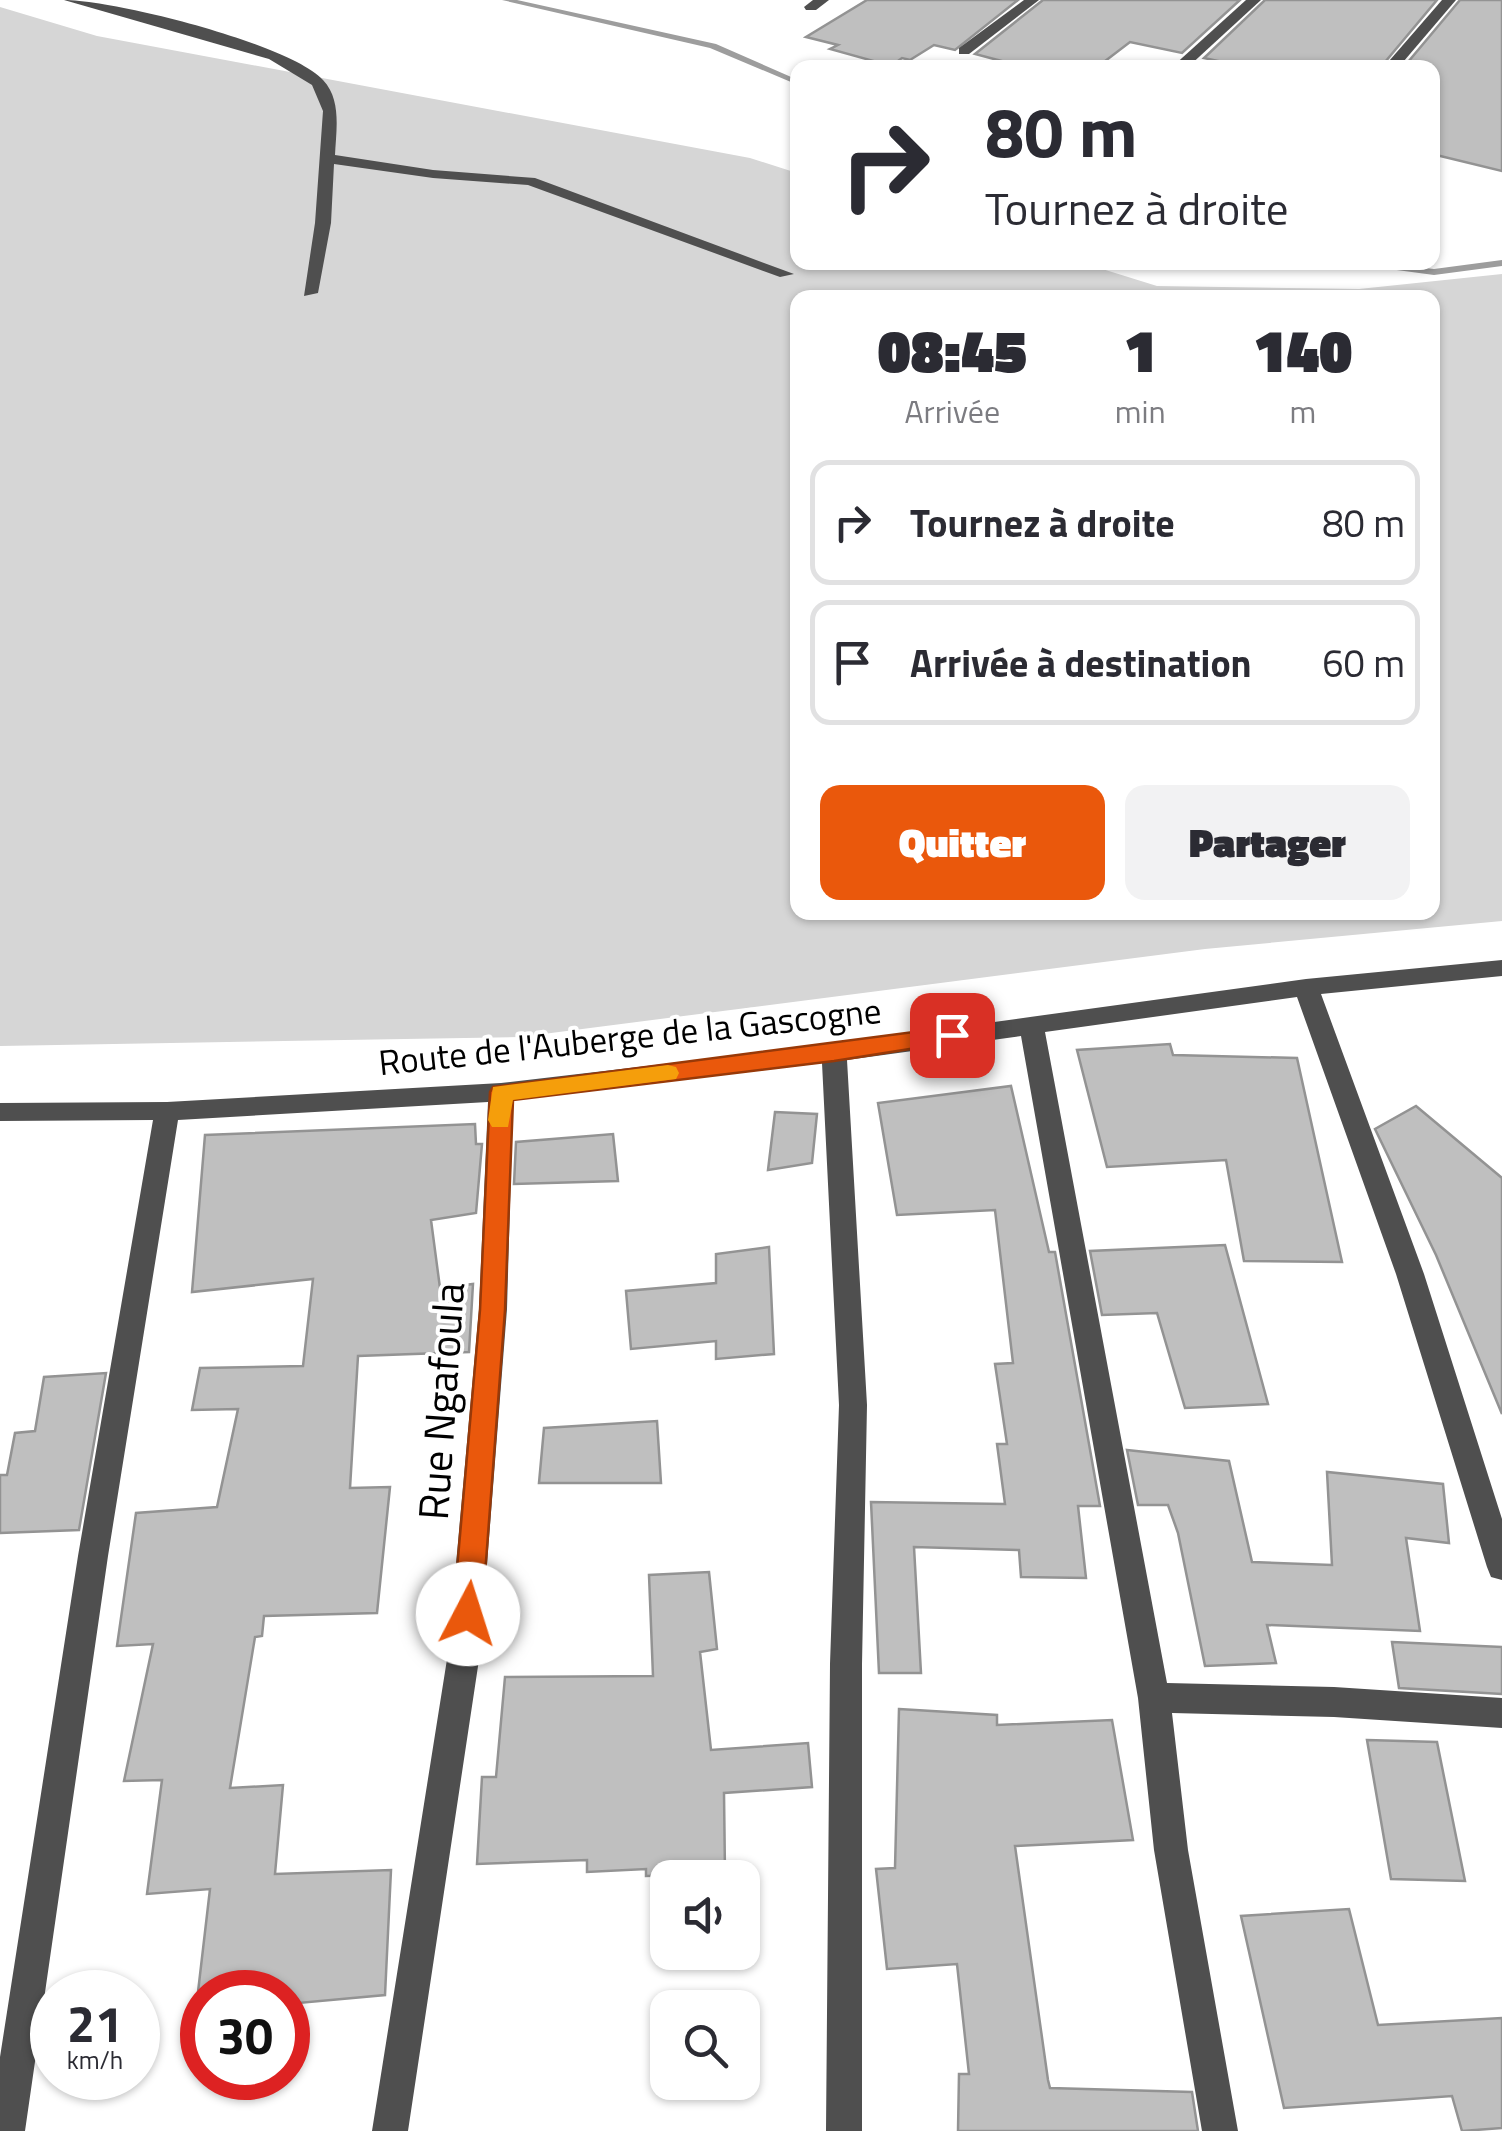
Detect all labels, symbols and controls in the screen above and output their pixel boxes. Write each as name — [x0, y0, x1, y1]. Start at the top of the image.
text: 80 m — [985, 78, 1138, 184]
icon: right — [820, 100, 950, 230]
text: Tournez à droite — [985, 174, 1289, 242]
text: 08:45 — [878, 304, 1027, 395]
text: 1 — [1124, 304, 1157, 395]
text: 140 — [1253, 304, 1352, 395]
text: Arrivée — [905, 387, 1000, 435]
text: min — [1115, 387, 1166, 435]
text: m — [1289, 387, 1316, 435]
text: Tournez à droite — [910, 494, 1175, 552]
text: 80 m — [1322, 494, 1405, 552]
icon: right — [825, 495, 880, 550]
text: Arrivée à destination — [910, 634, 1252, 692]
text: 60 m — [1322, 634, 1405, 692]
icon: arrive — [825, 635, 880, 690]
button: Quitter — [820, 785, 1105, 900]
button: Partager — [1125, 785, 1410, 900]
street label: Route de l'Auberge de la Gascogne — [376, 983, 884, 1089]
pin — [910, 993, 995, 1078]
icon: arrive — [925, 1008, 980, 1063]
street label: Rue Ngafoula — [400, 1280, 480, 1522]
position arrow — [416, 1562, 520, 1666]
map controls — [650, 1860, 760, 2100]
button: sound — [650, 1860, 760, 1970]
speed limit sign: 30 — [180, 1970, 310, 2100]
text: 21 — [67, 1985, 123, 2061]
button: search — [650, 1990, 760, 2100]
text: km/h — [67, 2041, 123, 2079]

